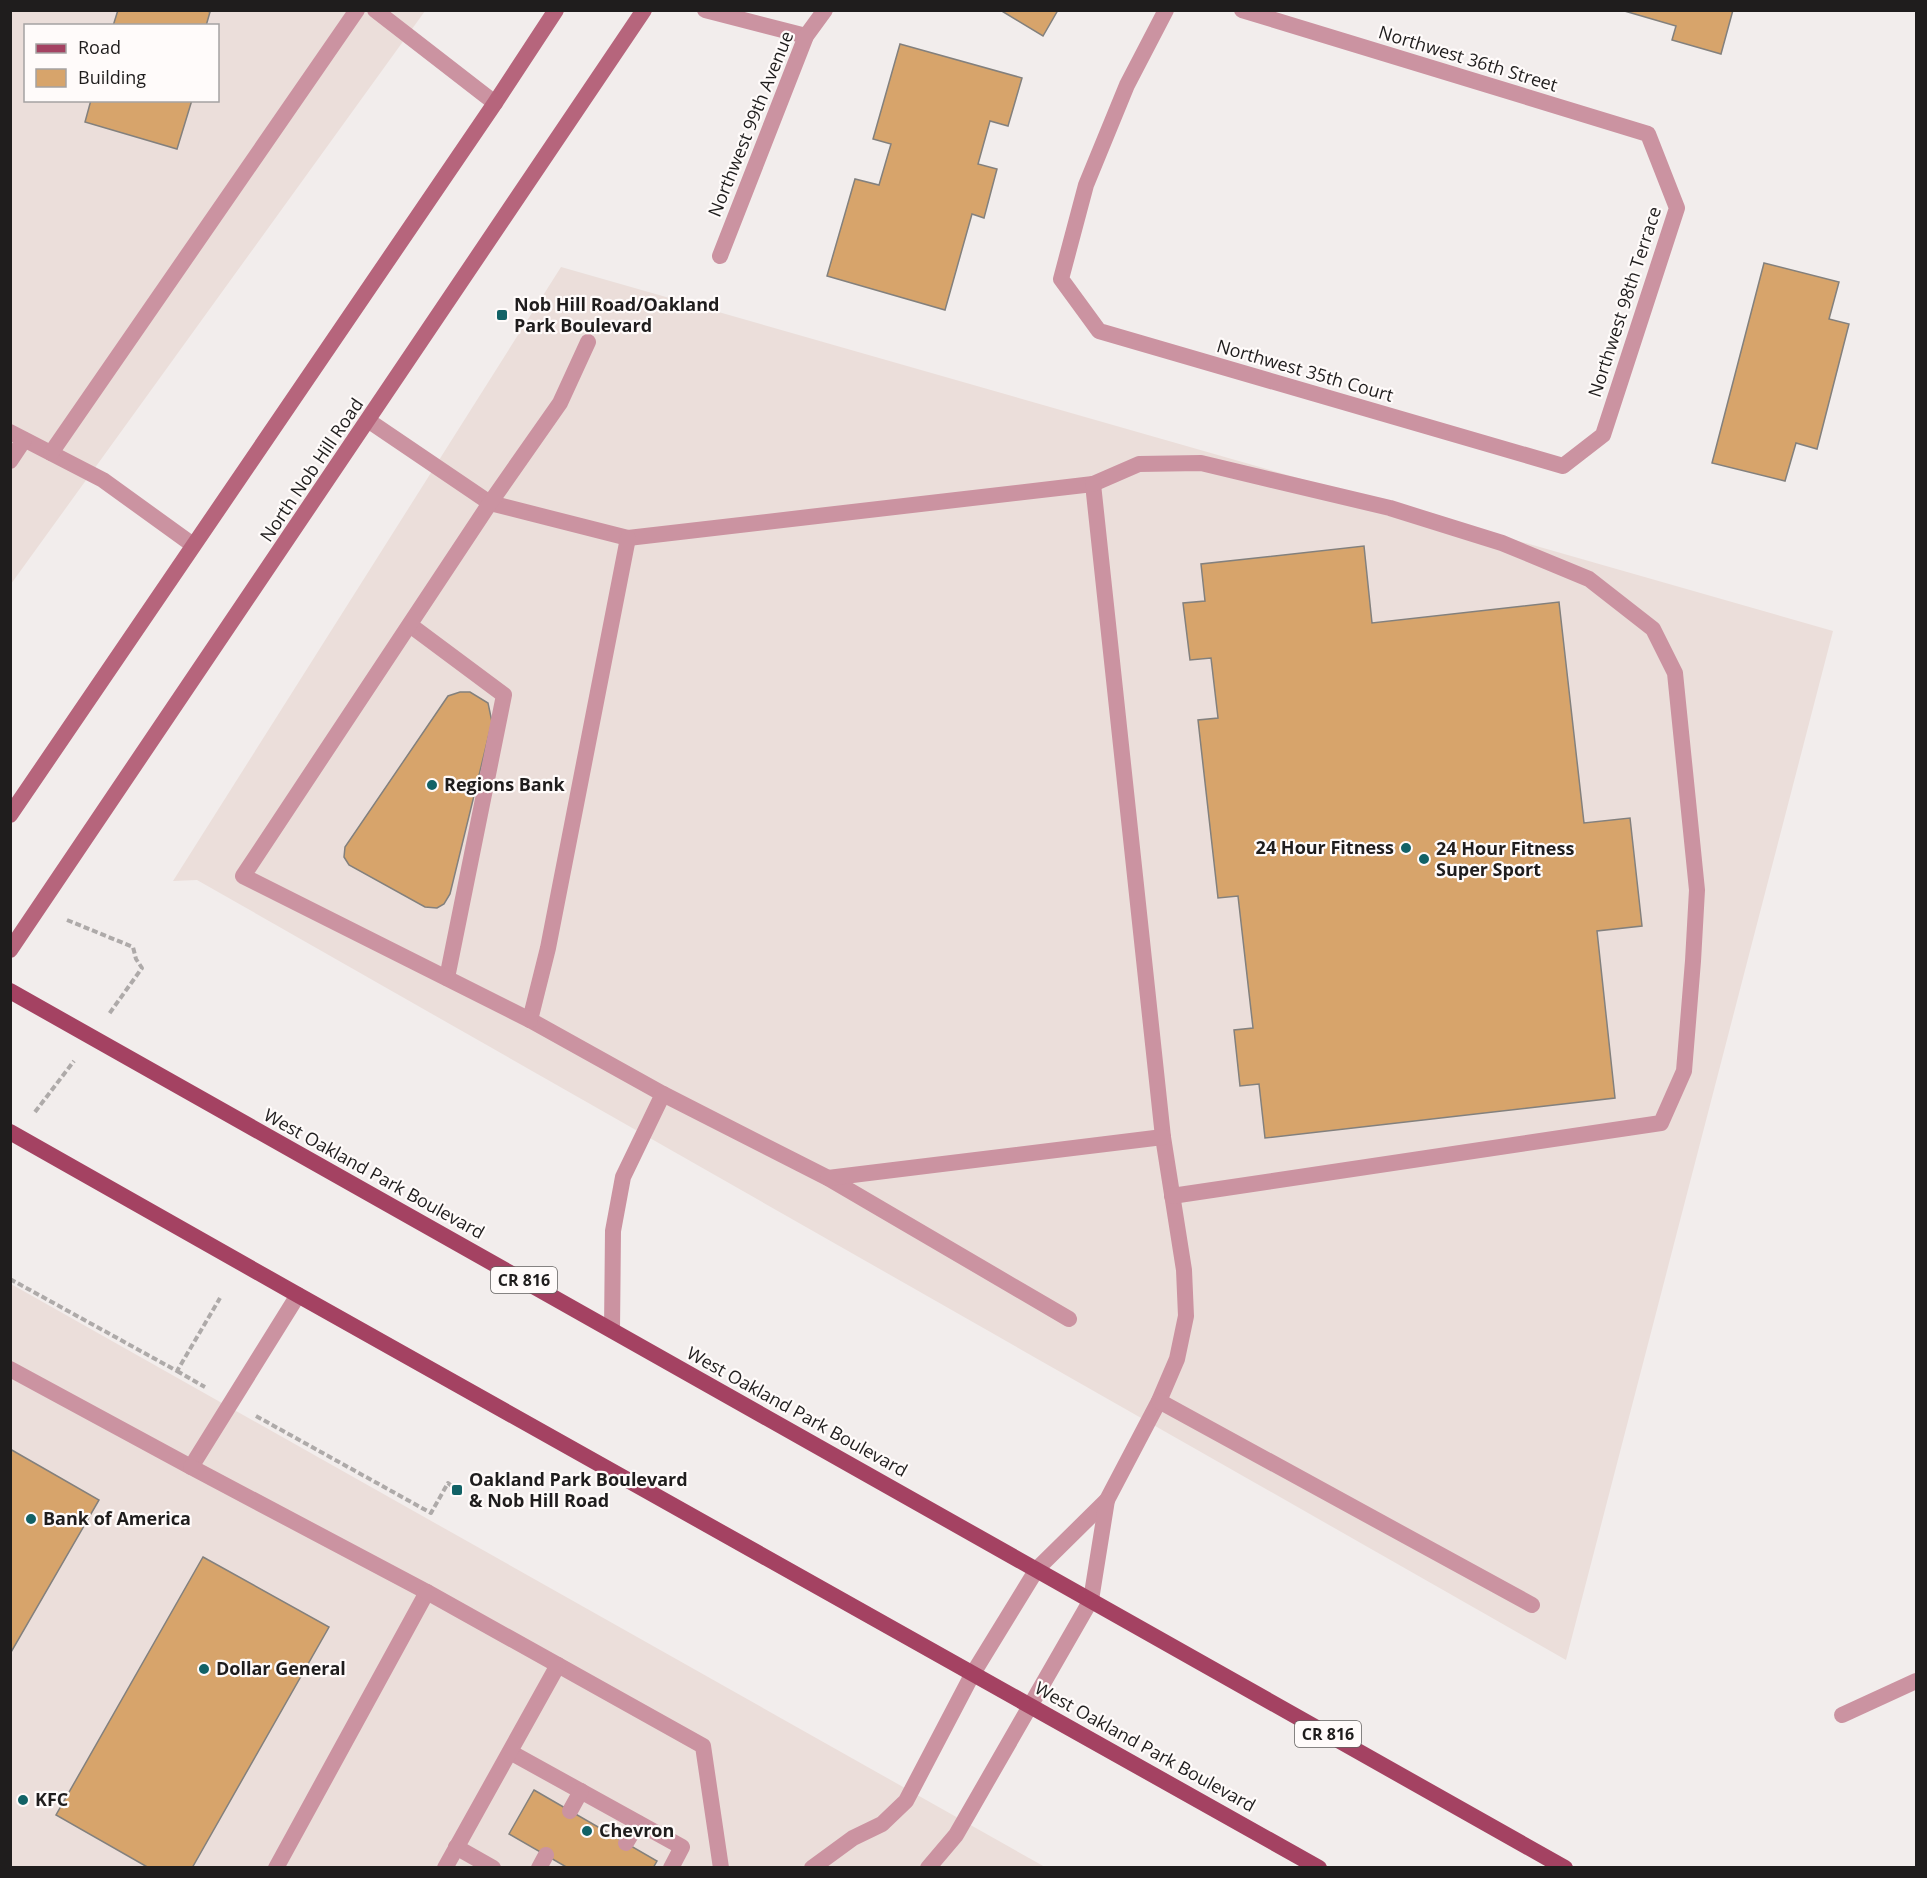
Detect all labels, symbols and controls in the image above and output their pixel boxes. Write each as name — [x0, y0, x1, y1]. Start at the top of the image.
street label: Northwest 36th Street — [1376, 19, 1561, 97]
legend — [24, 24, 219, 102]
street label: Northwest 99th Avenue — [702, 27, 798, 220]
text: Road — [78, 35, 121, 59]
text: Building — [78, 65, 146, 89]
street label: Northwest 98th Terrace — [1582, 203, 1666, 400]
place label: Nob Hill Road/Oakland Park Boulevard — [514, 292, 719, 337]
marker: Nob Hill Road/Oakland Park Boulevard — [495, 308, 509, 322]
street label: Northwest 35th Court — [1214, 333, 1396, 407]
street label: North Nob Hill Road — [254, 393, 368, 546]
place label: Regions Bank — [444, 772, 566, 796]
marker: Regions Bank — [425, 778, 439, 792]
place label: 24 Hour Fitness — [1256, 835, 1394, 859]
place label: 24 Hour Fitness Super Sport — [1436, 836, 1574, 881]
marker: 24 Hour Fitness — [1399, 841, 1413, 855]
marker: 24 Hour Fitness Super Sport — [1417, 852, 1431, 866]
street label: West Oakland Park Boulevard — [260, 1102, 489, 1244]
road number: CR 816 — [491, 1267, 557, 1293]
street label: West Oakland Park Boulevard — [683, 1340, 912, 1482]
place label: Oakland Park Boulevard & Nob Hill Road — [469, 1467, 688, 1512]
marker: Oakland Park Boulevard & Nob Hill Road — [450, 1483, 464, 1497]
place label: Bank of America — [43, 1506, 191, 1530]
marker: Bank of America — [24, 1512, 38, 1526]
place label: Dollar General — [216, 1656, 346, 1680]
marker: Dollar General — [197, 1662, 211, 1676]
street label: West Oakland Park Boulevard — [1031, 1675, 1260, 1817]
road number: CR 816 — [1295, 1721, 1361, 1747]
place label: KFC — [35, 1787, 68, 1811]
marker: KFC — [16, 1793, 30, 1807]
place label: Chevron — [599, 1818, 674, 1842]
marker: Chevron — [580, 1824, 594, 1838]

